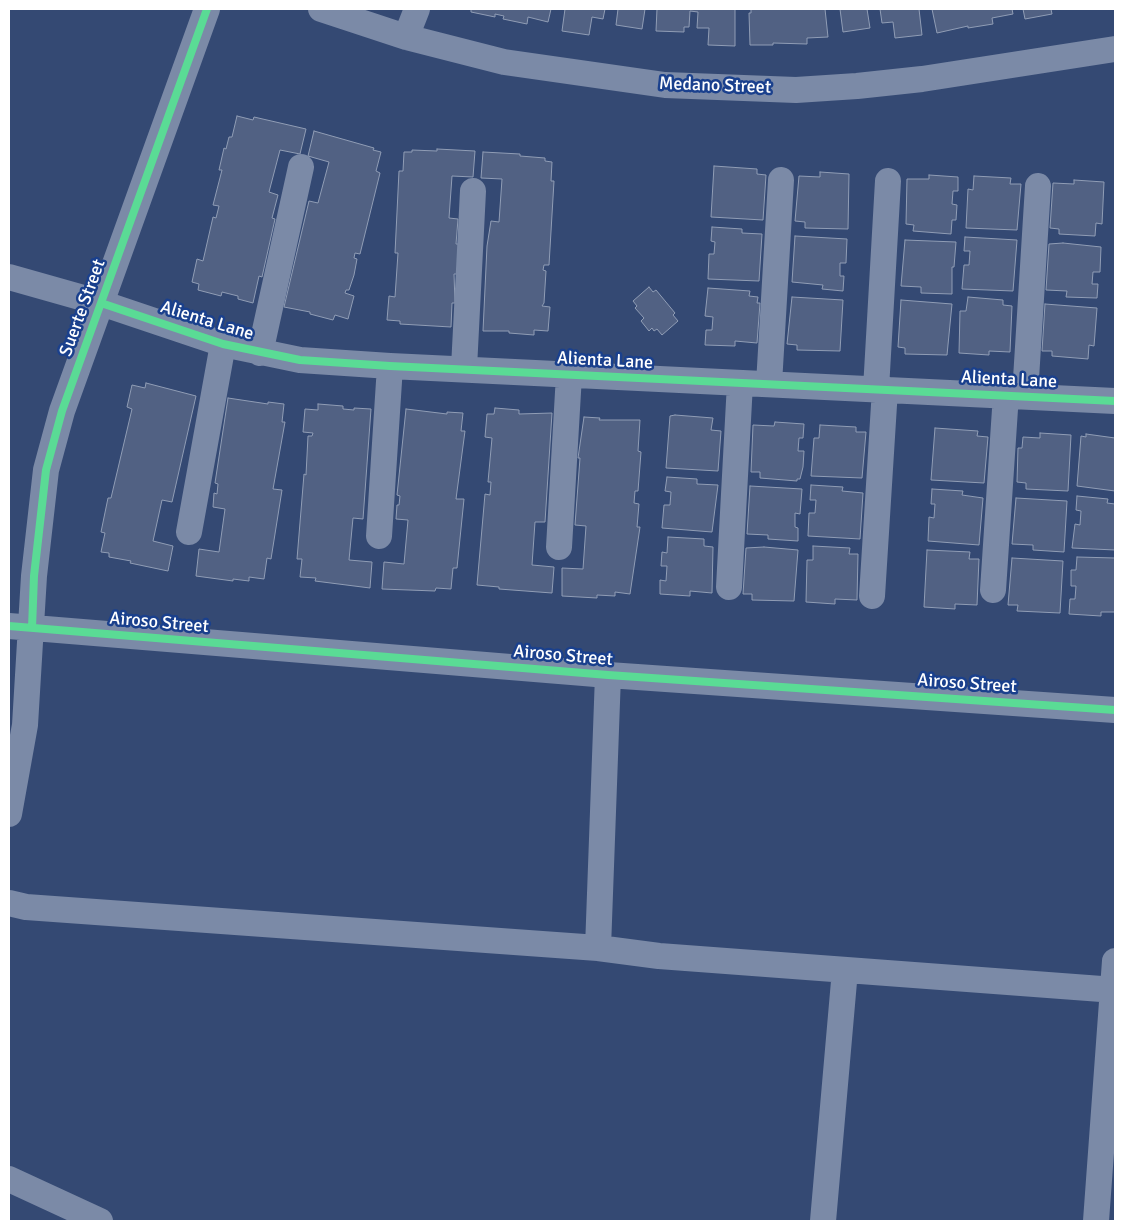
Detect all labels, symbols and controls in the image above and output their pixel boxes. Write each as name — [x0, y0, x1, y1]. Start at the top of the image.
street label: Medano Street — [659, 73, 771, 99]
street label: Suerte Street — [55, 256, 111, 360]
street label: Alienta Lane — [158, 297, 256, 345]
street label: Alienta Lane — [556, 348, 654, 374]
street label: Alienta Lane — [960, 367, 1058, 393]
street label: Airoso Street — [108, 608, 210, 638]
street label: Airoso Street — [512, 641, 614, 671]
street label: Airoso Street — [917, 670, 1017, 698]

